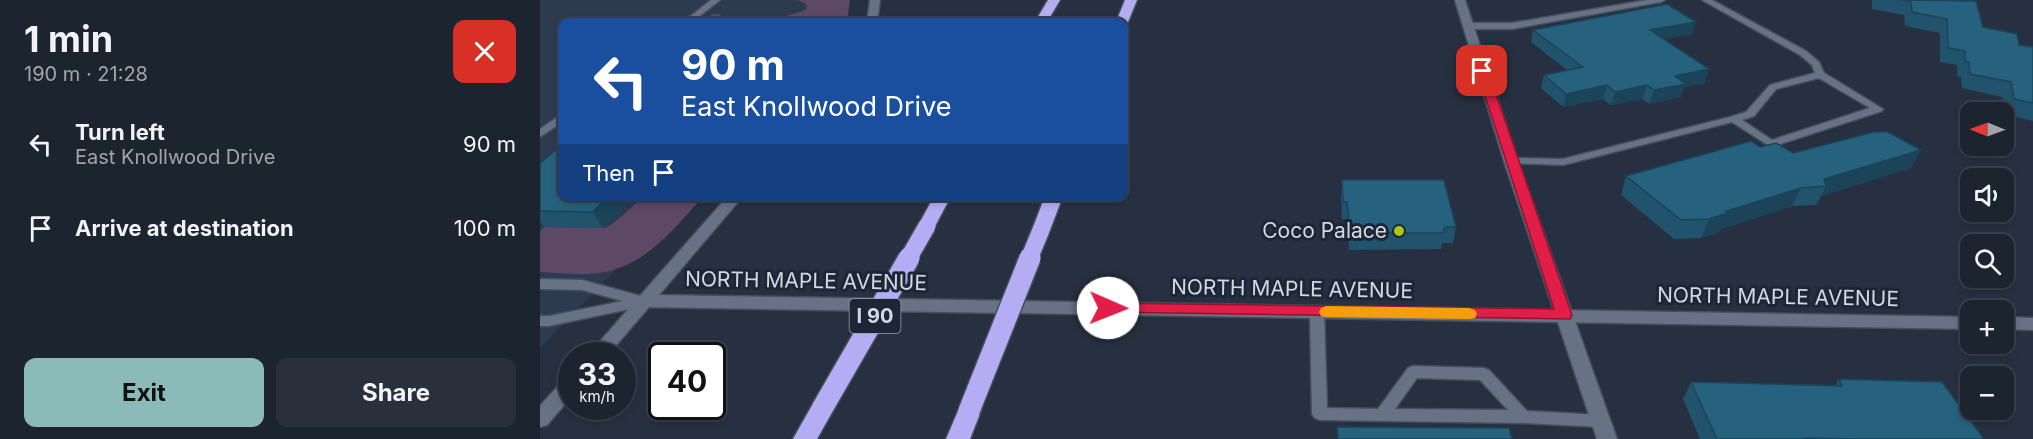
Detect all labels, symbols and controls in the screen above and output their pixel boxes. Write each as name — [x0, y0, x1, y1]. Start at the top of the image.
text: 1 min — [24, 17, 113, 61]
button: close — [453, 20, 516, 83]
text: 90 m — [681, 39, 785, 90]
icon: left — [582, 42, 660, 120]
pin — [1456, 45, 1507, 96]
icon: arrive — [1465, 54, 1498, 87]
text: 190 m · 21:28 — [24, 62, 148, 86]
text: East Knollwood Drive — [681, 90, 952, 123]
north arrow — [1960, 102, 2014, 156]
map controls — [1960, 102, 2014, 420]
text: Turn left — [75, 119, 165, 145]
icon: left — [24, 128, 57, 161]
text: 90 m — [463, 131, 516, 157]
text: East Knollwood Drive — [75, 145, 275, 169]
icon: arrive — [647, 156, 680, 189]
text: Then — [582, 160, 635, 186]
button: sound — [1960, 168, 2014, 222]
icon: arrive — [24, 212, 57, 245]
text: Arrive at destination — [75, 215, 294, 241]
text: 100 m — [454, 215, 516, 241]
place label: Coco Palace — [1262, 218, 1387, 243]
marker: Coco Palace — [1392, 224, 1406, 238]
button: search — [1960, 234, 2014, 288]
street label: NORTH MAPLE AVENUE — [685, 266, 927, 295]
street label: NORTH MAPLE AVENUE — [1171, 274, 1413, 303]
position arrow — [1076, 276, 1140, 340]
street label: NORTH MAPLE AVENUE — [1657, 282, 1899, 311]
road number: I 90 — [850, 299, 900, 333]
button: + — [1960, 300, 2014, 354]
speed limit sign: 40 — [648, 342, 726, 420]
text: 33 — [578, 356, 616, 392]
button: Exit — [24, 358, 264, 427]
button: Share — [276, 358, 516, 427]
button: − — [1960, 366, 2014, 420]
text: km/h — [579, 387, 615, 406]

